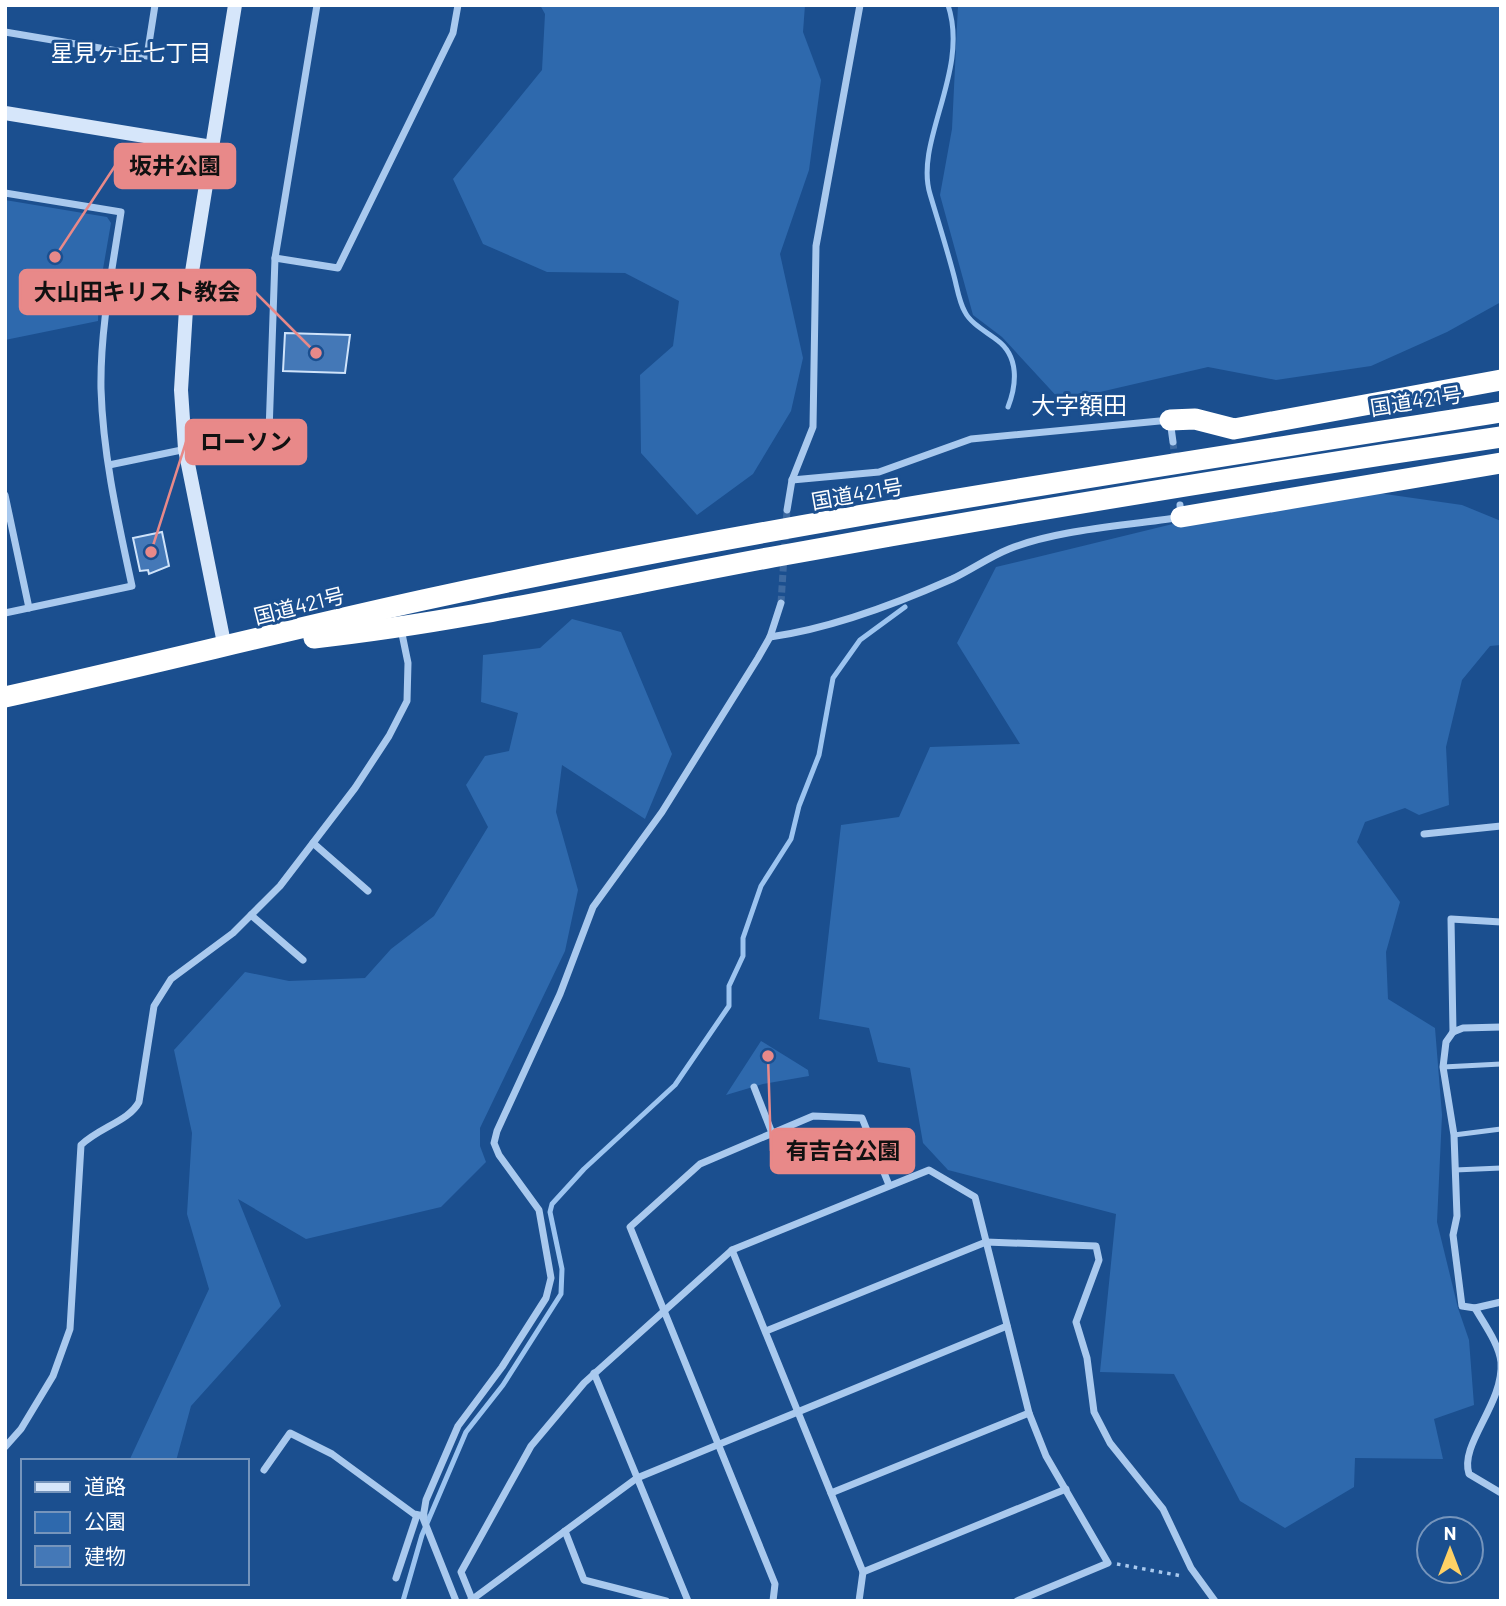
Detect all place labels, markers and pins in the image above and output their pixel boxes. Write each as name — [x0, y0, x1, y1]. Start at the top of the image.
callout: 坂井公園 — [115, 144, 235, 188]
callout: 大山田キリスト教会 — [20, 270, 255, 314]
callout: ローソン — [186, 420, 306, 464]
callout: 有吉台公園 — [771, 1129, 914, 1173]

